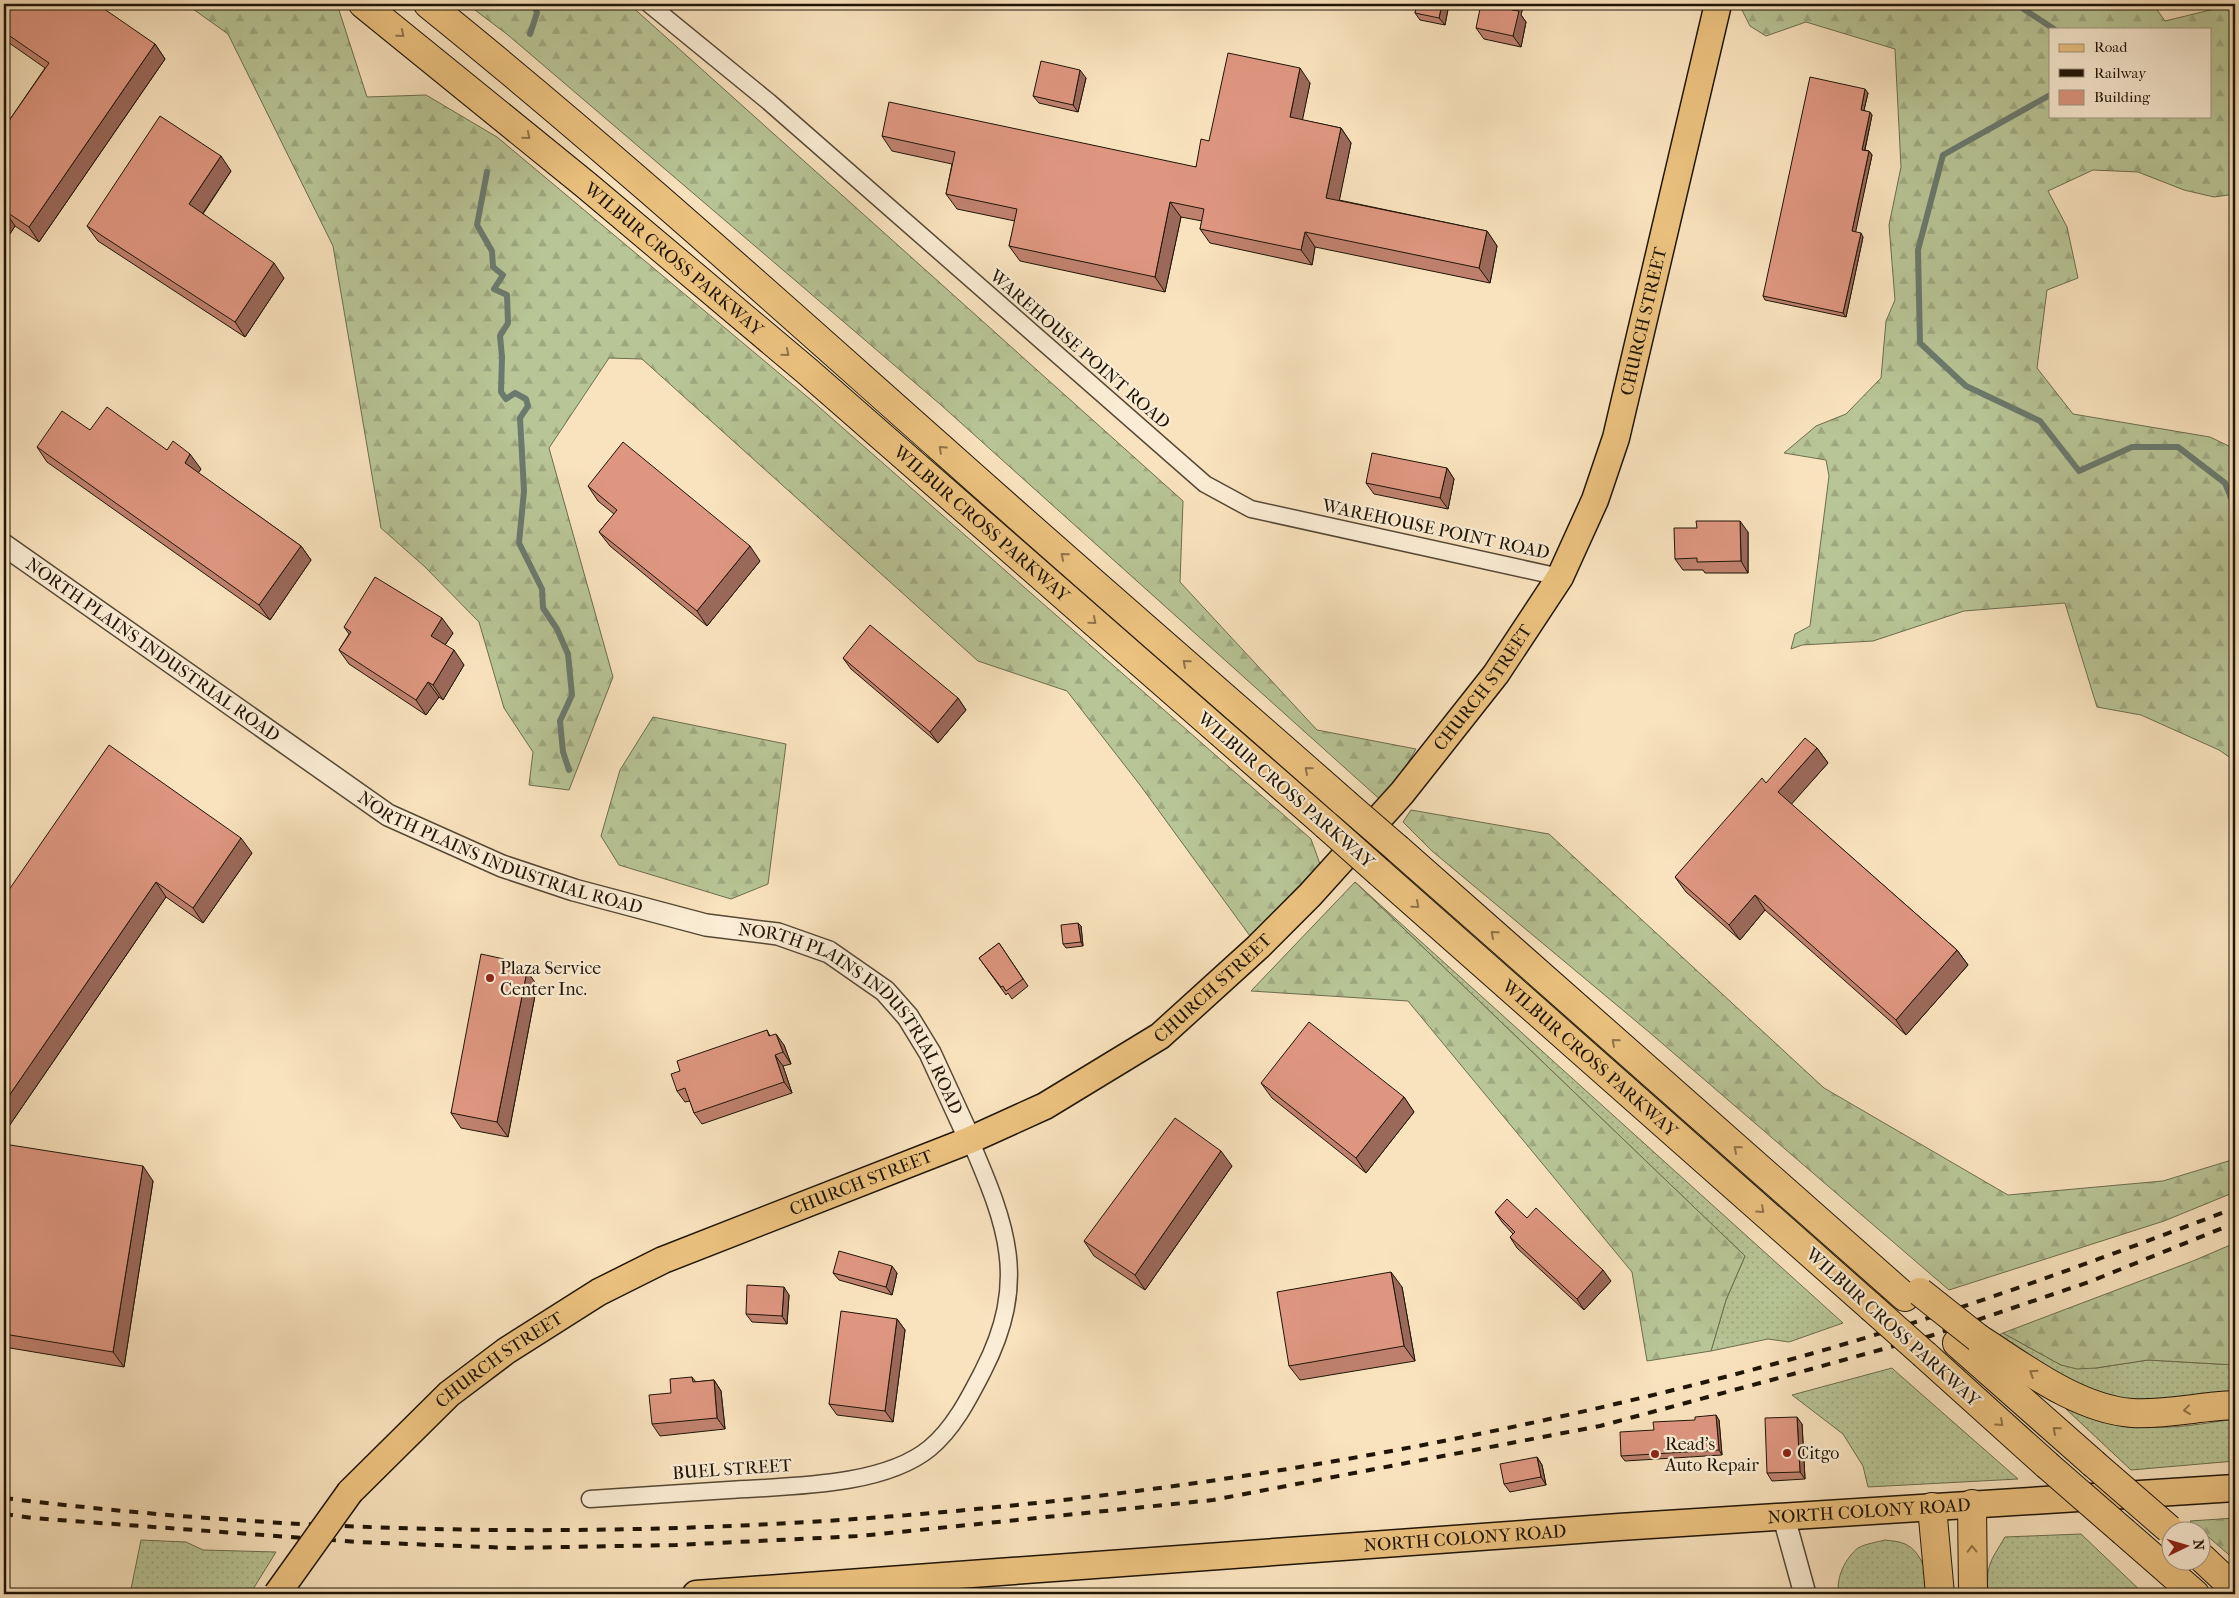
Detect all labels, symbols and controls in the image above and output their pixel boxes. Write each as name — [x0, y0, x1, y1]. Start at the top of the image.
legend — [2049, 28, 2212, 118]
one-way arrow — [395, 29, 404, 38]
text: Road — [2094, 38, 2128, 56]
text: Railway — [2094, 64, 2147, 82]
text: Building — [2094, 88, 2151, 106]
one-way arrow — [521, 131, 530, 139]
street label: WILBUR CROSS PARKWAY — [579, 178, 768, 341]
street label: CHURCH STREET — [1616, 244, 1672, 398]
street label: WAREHOUSE POINT ROAD — [985, 265, 1174, 433]
one-way arrow — [780, 347, 789, 356]
street label: WILBUR CROSS PARKWAY — [888, 441, 1074, 607]
one-way arrow — [938, 446, 947, 455]
street label: WAREHOUSE POINT ROAD — [1319, 495, 1552, 564]
one-way arrow — [1060, 553, 1069, 562]
street label: NORTH PLAINS INDUSTRIAL ROAD — [22, 554, 284, 747]
one-way arrow — [1087, 615, 1096, 624]
street label: CHURCH STREET — [1429, 620, 1537, 755]
one-way arrow — [1183, 661, 1192, 669]
street label: WILBUR CROSS PARKWAY — [1192, 707, 1379, 873]
one-way arrow — [1305, 767, 1314, 776]
street label: NORTH PLAINS INDUSTRIAL ROAD — [354, 787, 645, 919]
one-way arrow — [1411, 899, 1420, 908]
street label: NORTH PLAINS INDUSTRIAL ROAD — [737, 919, 967, 1118]
street label: CHURCH STREET — [1150, 929, 1277, 1047]
one-way arrow — [1490, 931, 1499, 940]
place label: Plaza Service Center Inc. — [500, 958, 601, 1000]
marker: Plaza Service Center Inc. — [484, 972, 496, 984]
street label: WILBUR CROSS PARKWAY — [1497, 975, 1682, 1142]
one-way arrow — [1612, 1038, 1621, 1047]
street label: CHURCH STREET — [787, 1145, 937, 1220]
one-way arrow — [1734, 1146, 1743, 1155]
one-way arrow — [1756, 1204, 1765, 1213]
street label: WILBUR CROSS PARKWAY — [1801, 1243, 1985, 1412]
street label: CHURCH STREET — [431, 1307, 568, 1413]
one-way arrow — [2029, 1370, 2039, 1379]
one-way arrow — [2183, 1405, 2191, 1415]
one-way arrow — [1995, 1417, 2004, 1426]
one-way arrow — [2053, 1427, 2062, 1436]
place label: Read’s Auto Repair — [1664, 1434, 1759, 1476]
place label: Citgo — [1797, 1443, 1839, 1464]
marker: Citgo — [1781, 1447, 1793, 1459]
marker: Read’s Auto Repair — [1649, 1448, 1661, 1460]
street label: BUEL STREET — [672, 1455, 793, 1484]
street label: NORTH COLONY ROAD — [1767, 1495, 1971, 1529]
north arrow — [2162, 1520, 2212, 1570]
street label: NORTH COLONY ROAD — [1363, 1521, 1567, 1557]
text: N — [2190, 1539, 2207, 1551]
one-way arrow — [1967, 1545, 1977, 1552]

